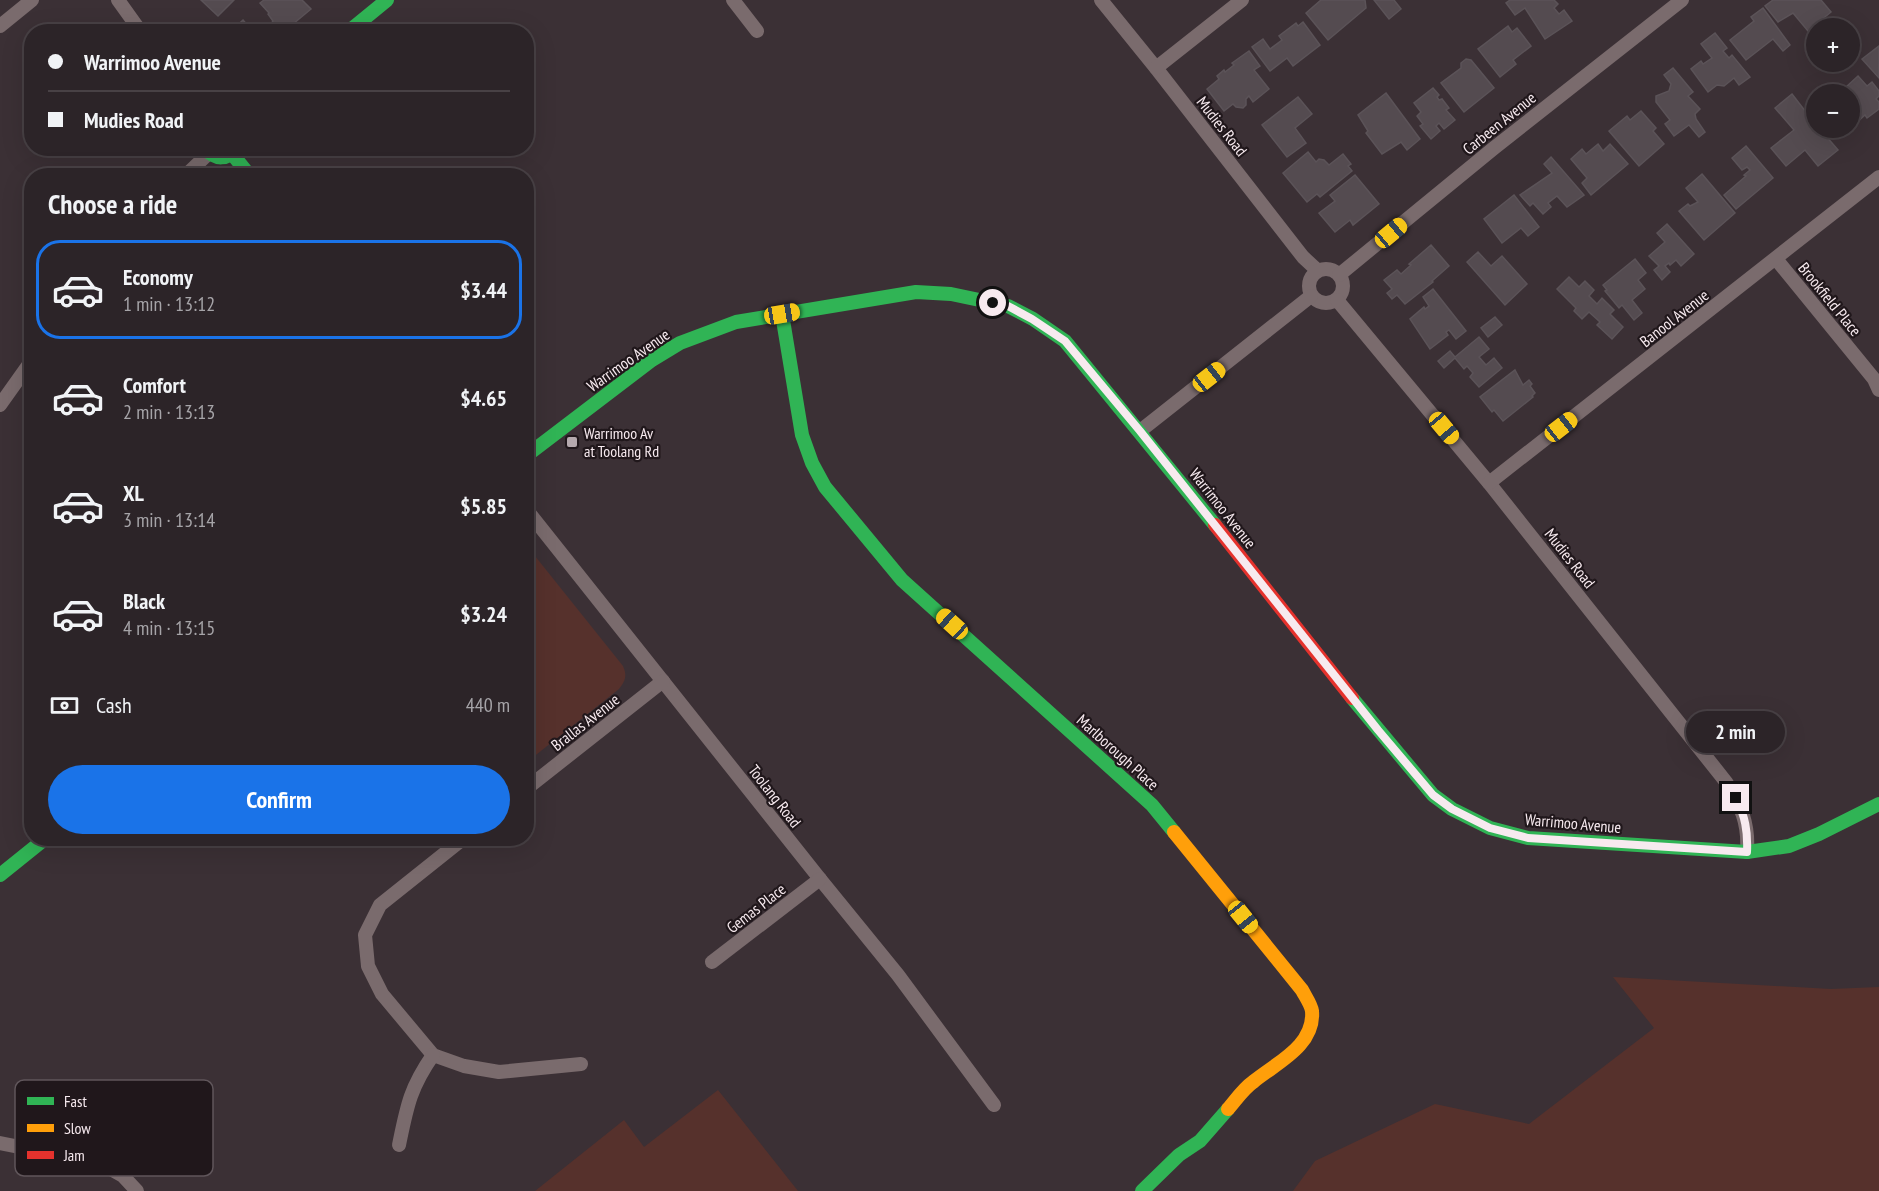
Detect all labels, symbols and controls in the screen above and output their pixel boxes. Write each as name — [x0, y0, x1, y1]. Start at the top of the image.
map controls — [1806, 18, 1860, 138]
button: + — [1806, 18, 1860, 72]
text: Warrimoo Avenue — [84, 48, 221, 76]
button: − — [1806, 84, 1860, 138]
street label: Carbeen Avenue — [1458, 87, 1540, 159]
street label: Mudies Road — [1192, 92, 1252, 160]
text: Mudies Road — [84, 106, 184, 134]
text: Choose a ride — [48, 187, 177, 221]
car — [1371, 215, 1411, 251]
street label: Brookfield Place — [1794, 258, 1866, 340]
icon: car — [51, 263, 105, 317]
text: Economy — [123, 263, 193, 291]
text: $3.44 — [460, 276, 507, 304]
street label: Banool Avenue — [1636, 285, 1712, 351]
route start — [979, 289, 1006, 316]
text: 1 min · 13:12 — [123, 291, 215, 317]
car — [763, 302, 801, 326]
street label: Warrimoo Avenue — [583, 324, 673, 396]
car — [1189, 359, 1229, 395]
icon: car — [51, 371, 105, 425]
text: Comfort — [123, 371, 186, 399]
text: $4.65 — [460, 384, 507, 412]
text: 2 min · 13:13 — [123, 399, 215, 425]
car — [1426, 408, 1462, 448]
car — [1541, 409, 1581, 445]
place label: Warrimoo Av at Toolang Rd — [584, 423, 659, 461]
marker: Warrimoo Av at Toolang Rd — [565, 435, 579, 449]
street label: Warrimoo Avenue — [1185, 464, 1261, 552]
icon: car — [51, 479, 105, 533]
text: XL — [123, 479, 144, 507]
text: $5.85 — [460, 492, 507, 520]
text: 3 min · 13:14 — [123, 507, 215, 533]
street label: Mudies Road — [1540, 524, 1600, 592]
icon: car — [51, 587, 105, 641]
text: Black — [123, 587, 165, 615]
text: $3.24 — [460, 600, 507, 628]
car — [933, 605, 971, 643]
text: 4 min · 13:15 — [123, 615, 215, 641]
icon: cash — [48, 689, 81, 722]
street label: Brallas Avenue — [547, 689, 623, 755]
text: Cash — [96, 691, 132, 719]
text: 440 m — [466, 692, 510, 718]
street label: Marlborough Place — [1073, 710, 1163, 794]
callout: 2 min — [1686, 711, 1786, 753]
text: 2 min — [1715, 719, 1756, 745]
street label: Toolang Road — [744, 761, 806, 831]
button: Confirm — [48, 765, 510, 834]
route end — [1722, 784, 1749, 811]
street label: Warrimoo Avenue — [1524, 809, 1622, 837]
street label: Gemas Place — [722, 879, 790, 937]
car — [1225, 897, 1261, 937]
legend — [15, 1080, 213, 1176]
text: Fast — [64, 1091, 87, 1111]
text: Slow — [64, 1118, 91, 1138]
text: Jam — [63, 1145, 85, 1165]

